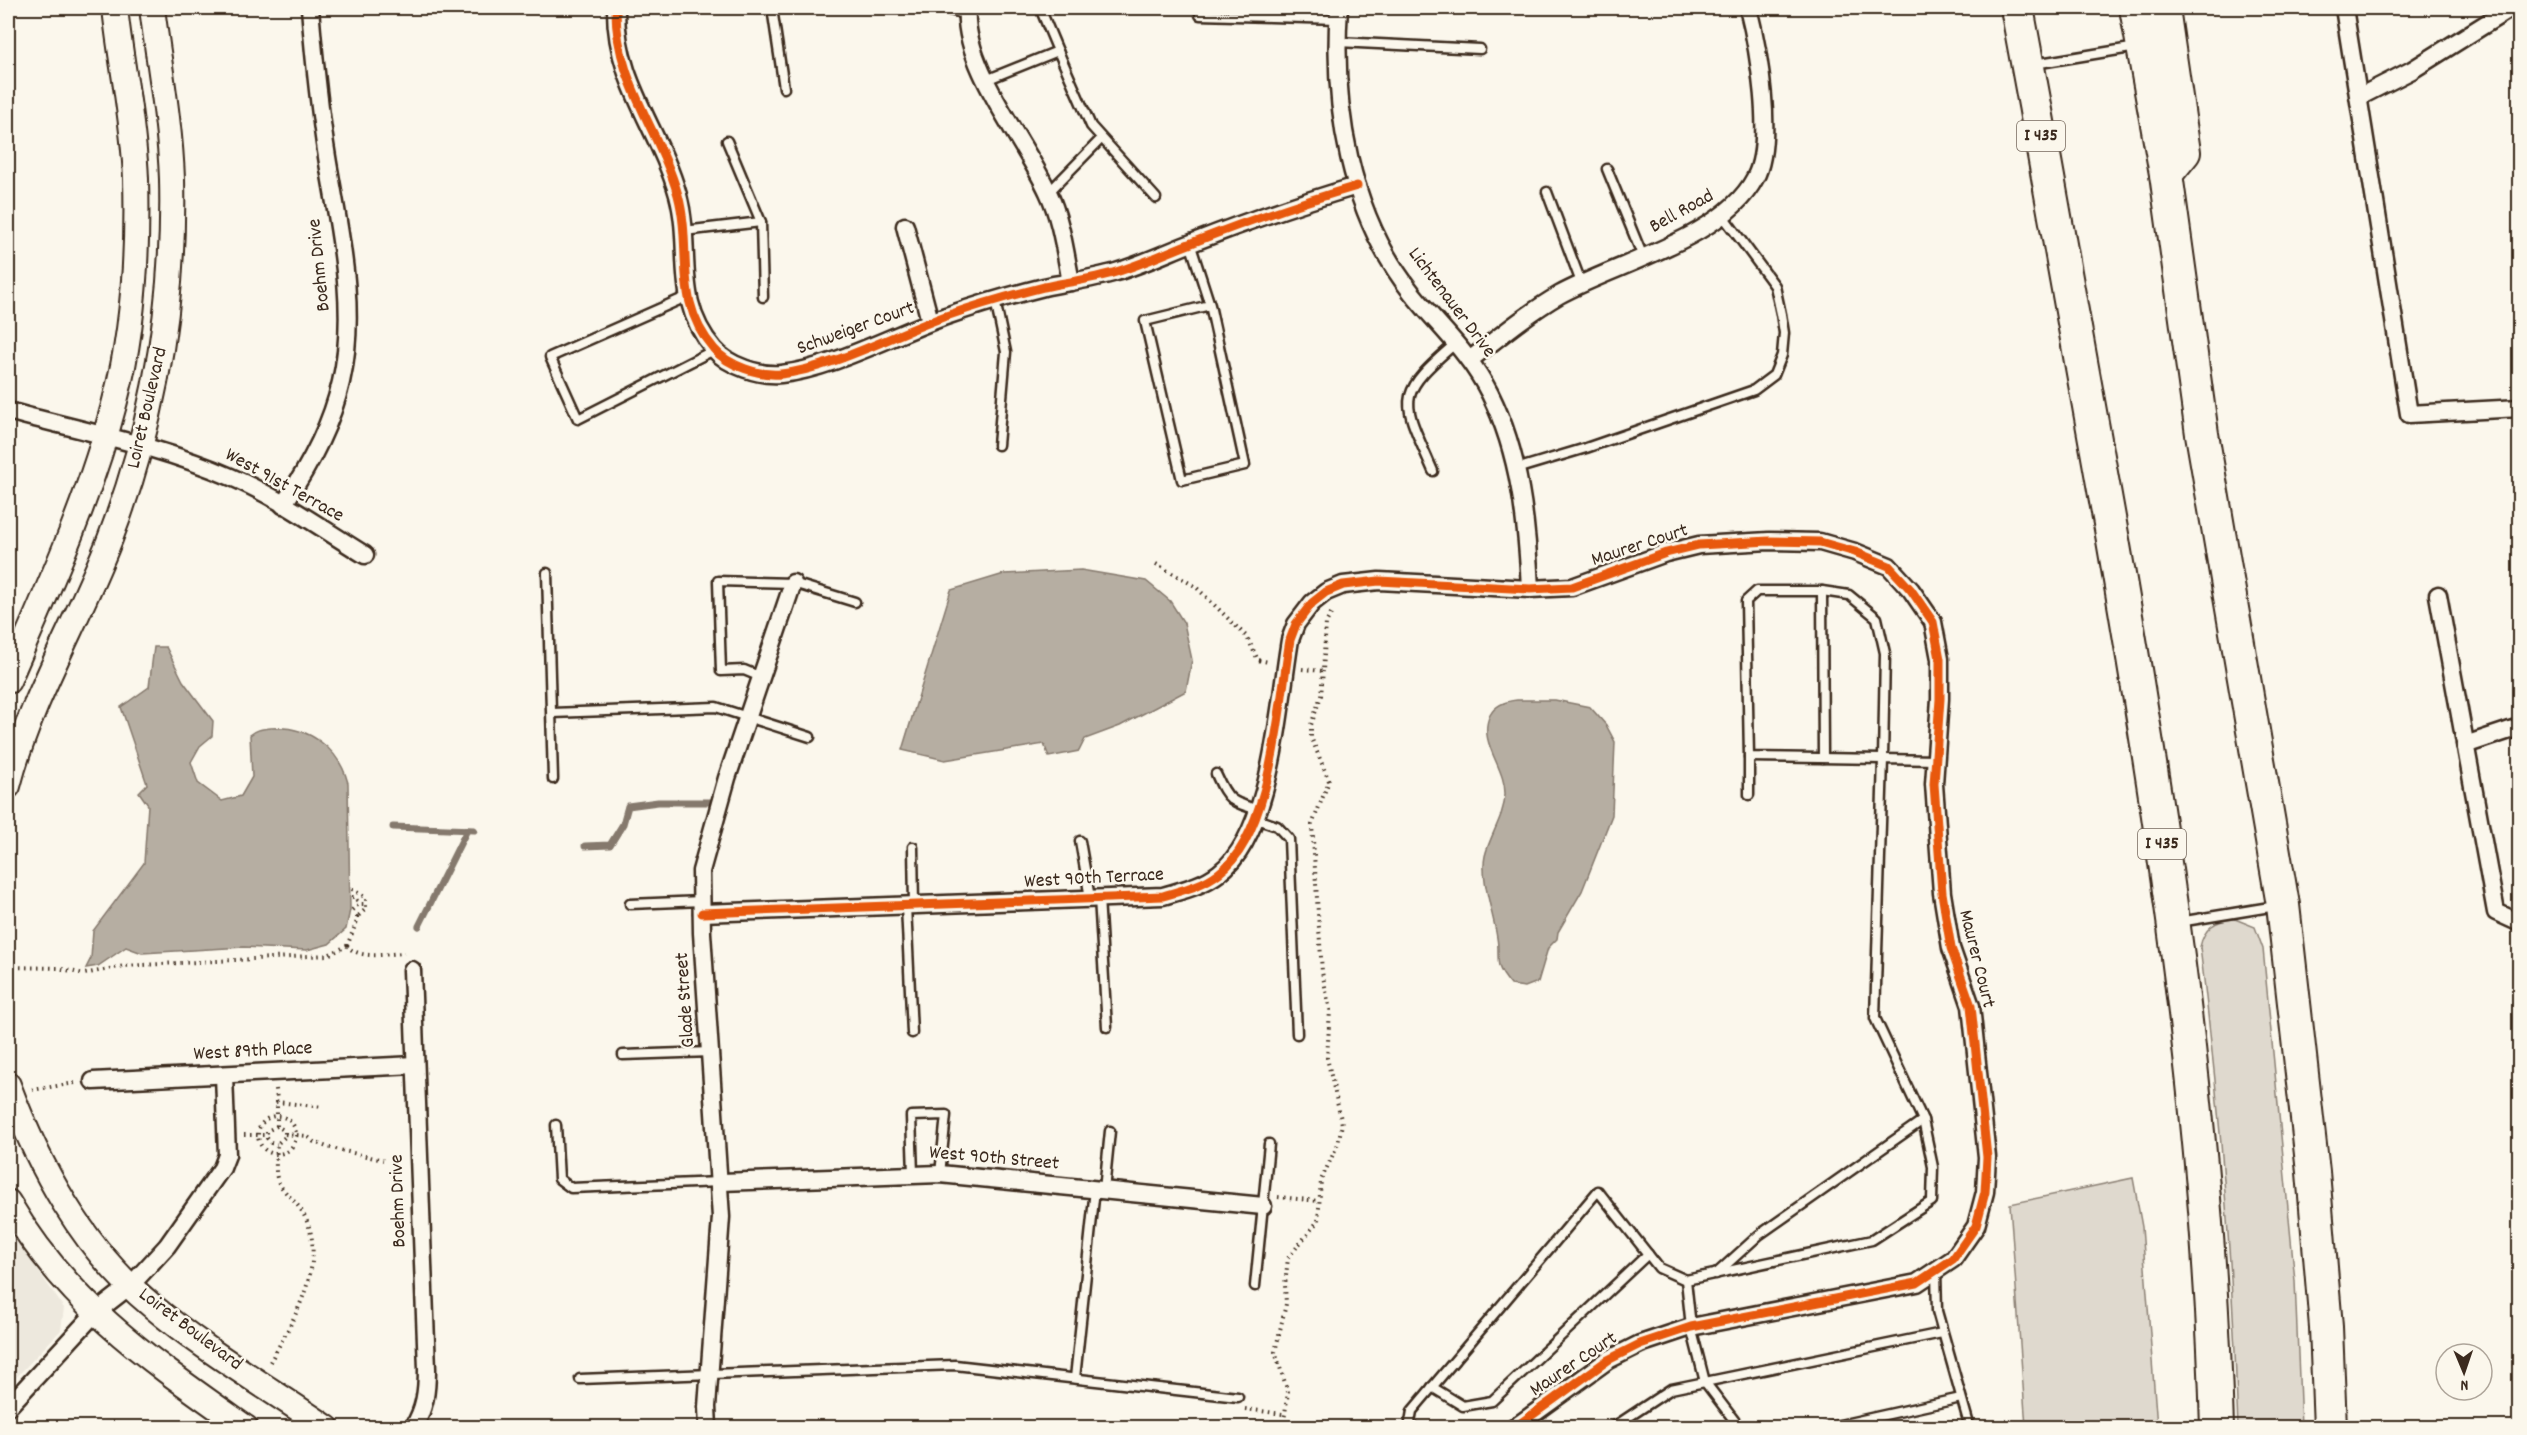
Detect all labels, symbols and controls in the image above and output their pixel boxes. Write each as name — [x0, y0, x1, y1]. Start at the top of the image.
road number: I 435 — [2017, 121, 2065, 151]
street label: Bell Road — [1645, 183, 1719, 241]
street label: Boehm Drive — [301, 217, 339, 313]
street label: Lichtenauer Drive — [1400, 242, 1502, 364]
street label: Schweiger Court — [793, 295, 919, 363]
street label: Loiret Boulevard — [120, 344, 176, 472]
street label: West 91st Terrace — [219, 442, 349, 530]
street label: Maurer Court — [1588, 517, 1692, 575]
road number: I 435 — [2138, 829, 2186, 859]
street label: West 90th Terrace — [1024, 861, 1165, 897]
street label: Maurer Court — [1950, 907, 2002, 1011]
street label: Glade Street — [669, 951, 703, 1049]
street label: West 89th Place — [193, 1035, 313, 1069]
street label: West 90th Street — [928, 1139, 1060, 1179]
street label: Boehm Drive — [383, 1154, 415, 1248]
street label: Loiret Boulevard — [132, 1282, 248, 1378]
street label: Maurer Court — [1525, 1325, 1623, 1405]
north arrow — [2434, 1342, 2494, 1402]
text: N — [2460, 1373, 2469, 1396]

